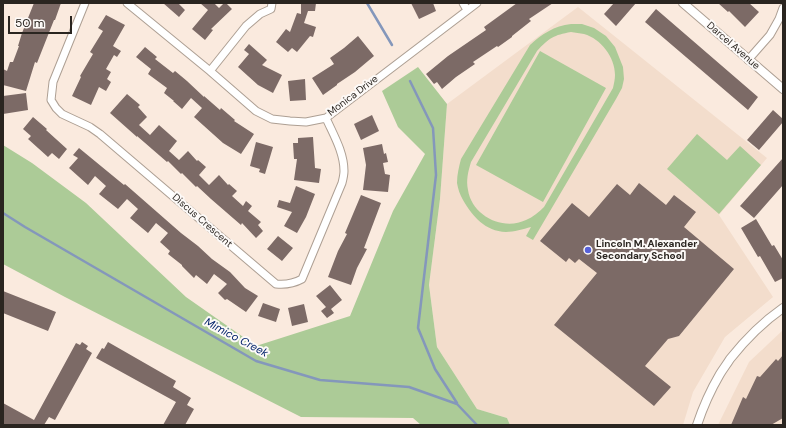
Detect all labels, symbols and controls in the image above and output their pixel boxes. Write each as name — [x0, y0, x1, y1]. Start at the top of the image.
scale bar — [10, 8, 74, 34]
text: 50 m — [15, 15, 44, 31]
street label: Darcel Avenue — [704, 20, 762, 72]
street label: Monica Drive — [325, 73, 381, 119]
street label: Discus Crescent — [169, 192, 235, 250]
place label: Lincoln M. Alexander Secondary School — [596, 238, 697, 262]
marker: Lincoln M. Alexander Secondary School — [583, 245, 593, 255]
water label: Mimico Creek — [202, 316, 270, 360]

